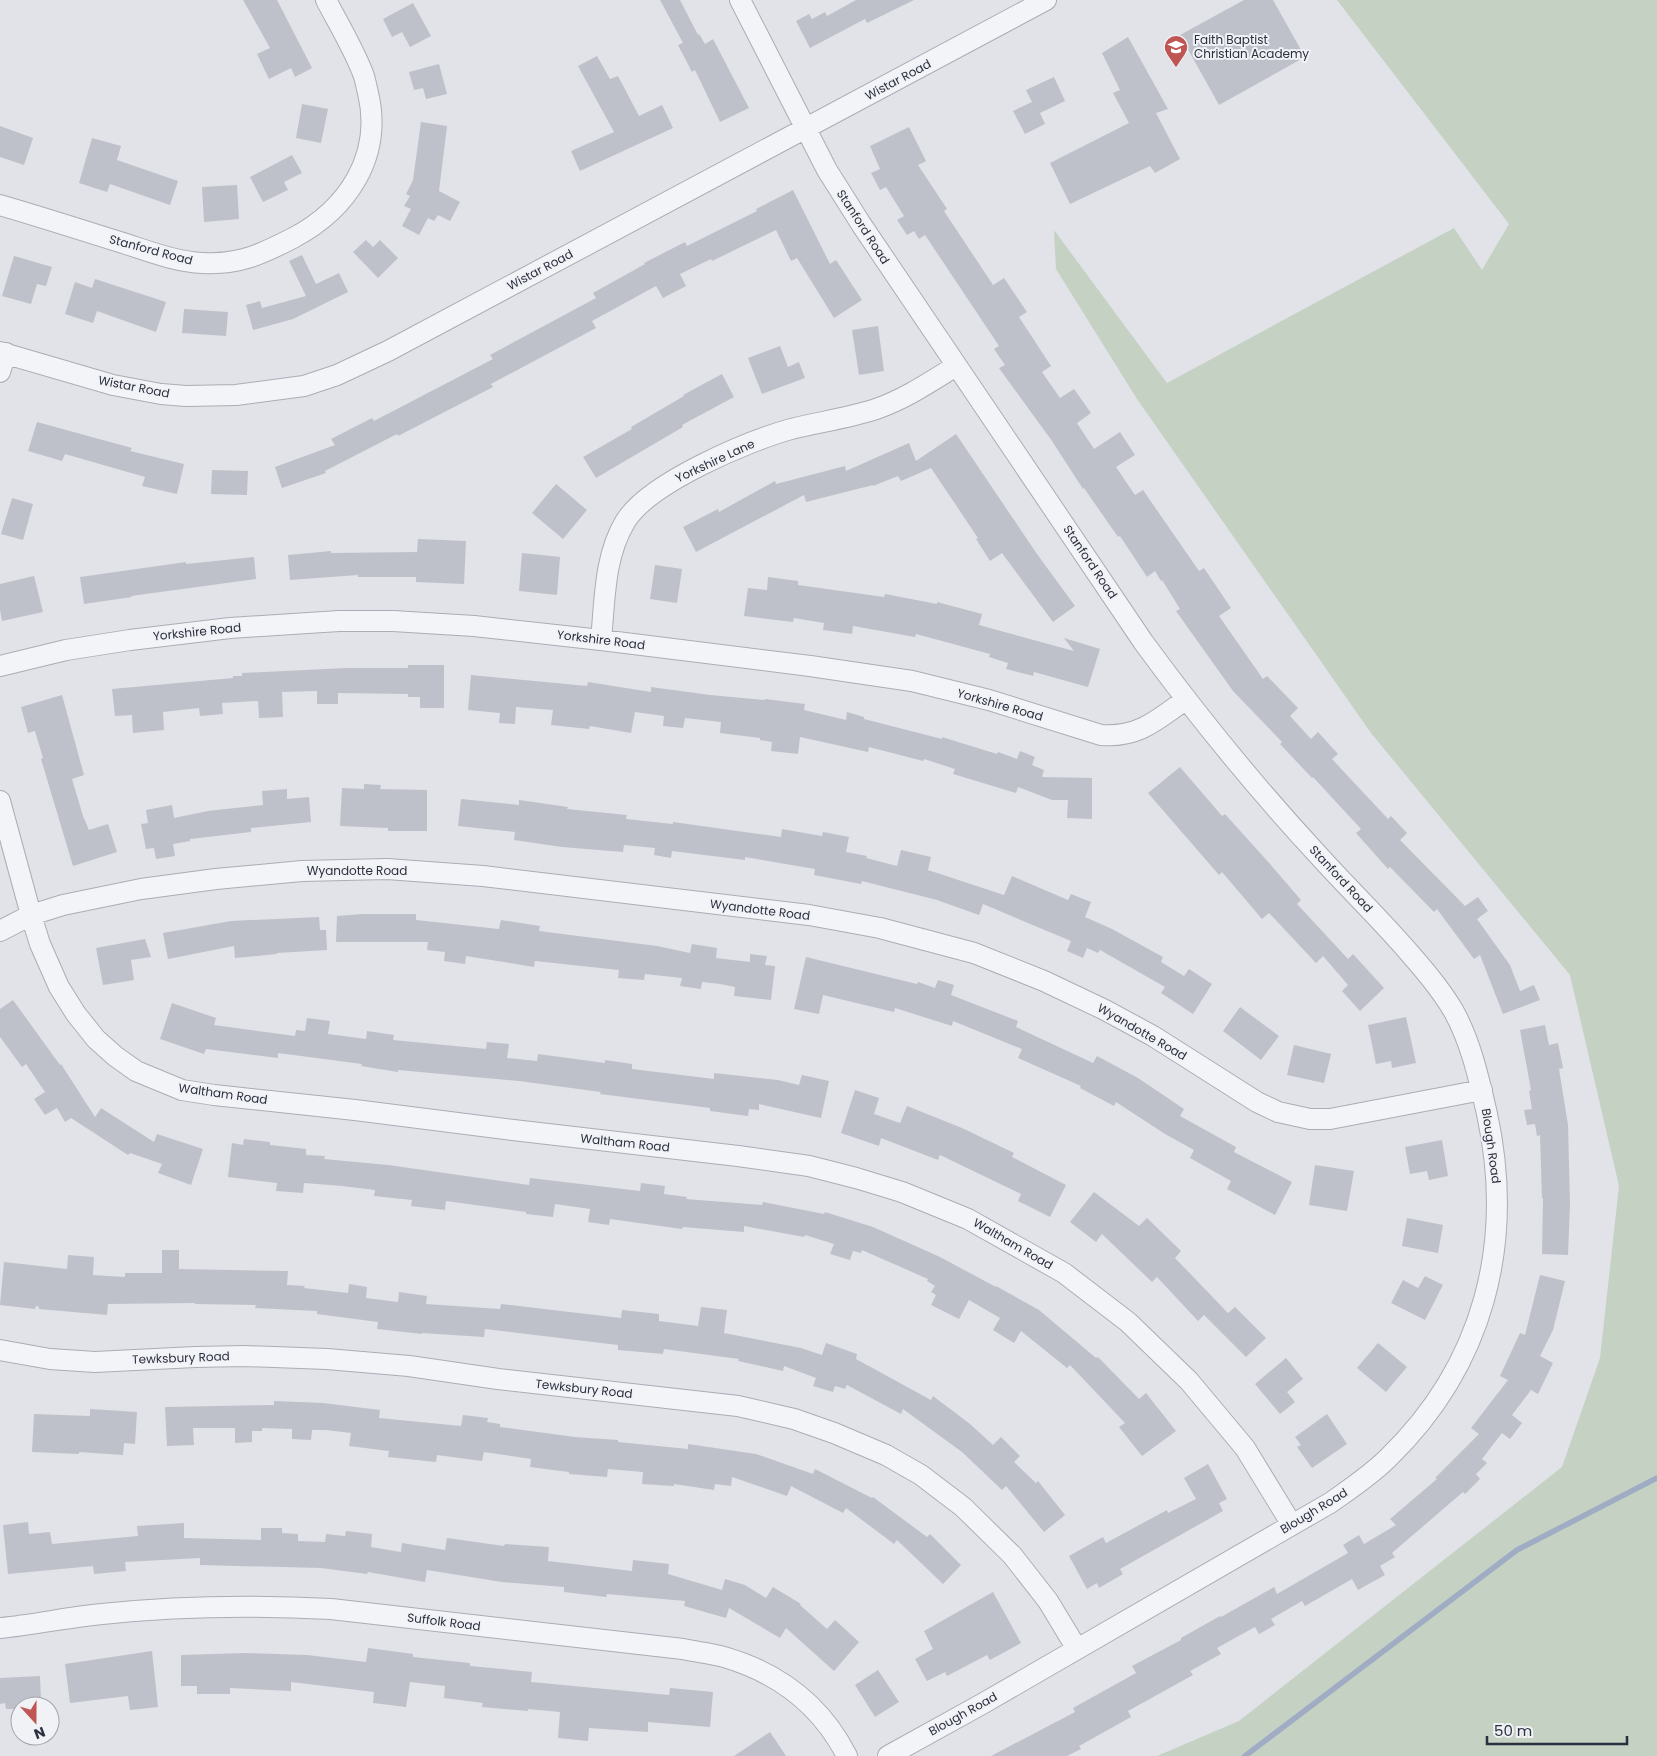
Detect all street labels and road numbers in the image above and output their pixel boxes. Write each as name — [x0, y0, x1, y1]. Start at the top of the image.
street label: Wistar Road — [862, 55, 934, 104]
street label: Stanford Road — [833, 186, 894, 267]
street label: Stanford Road — [107, 230, 195, 269]
street label: Wistar Road — [504, 245, 576, 294]
street label: Wistar Road — [97, 371, 171, 402]
street label: Yorkshire Lane — [672, 435, 757, 486]
street label: Stanford Road — [1059, 521, 1121, 602]
street label: Yorkshire Road — [152, 618, 242, 645]
street label: Yorkshire Road — [556, 626, 646, 653]
street label: Yorkshire Road — [955, 684, 1045, 725]
street label: Stanford Road — [1306, 841, 1377, 916]
street label: Wyandotte Road — [307, 862, 407, 879]
street label: Wyandotte Road — [709, 895, 811, 924]
street label: Wyandotte Road — [1094, 999, 1190, 1064]
street label: Waltham Road — [177, 1079, 269, 1108]
street label: Blough Road — [1478, 1107, 1505, 1185]
street label: Waltham Road — [580, 1129, 671, 1156]
street label: Waltham Road — [970, 1214, 1056, 1273]
street label: Tewksbury Road — [132, 1347, 230, 1368]
street label: Tewksbury Road — [535, 1375, 634, 1402]
street label: Blough Road — [1277, 1484, 1351, 1537]
street label: Suffolk Road — [406, 1609, 482, 1634]
street label: Blough Road — [925, 1688, 1000, 1739]

